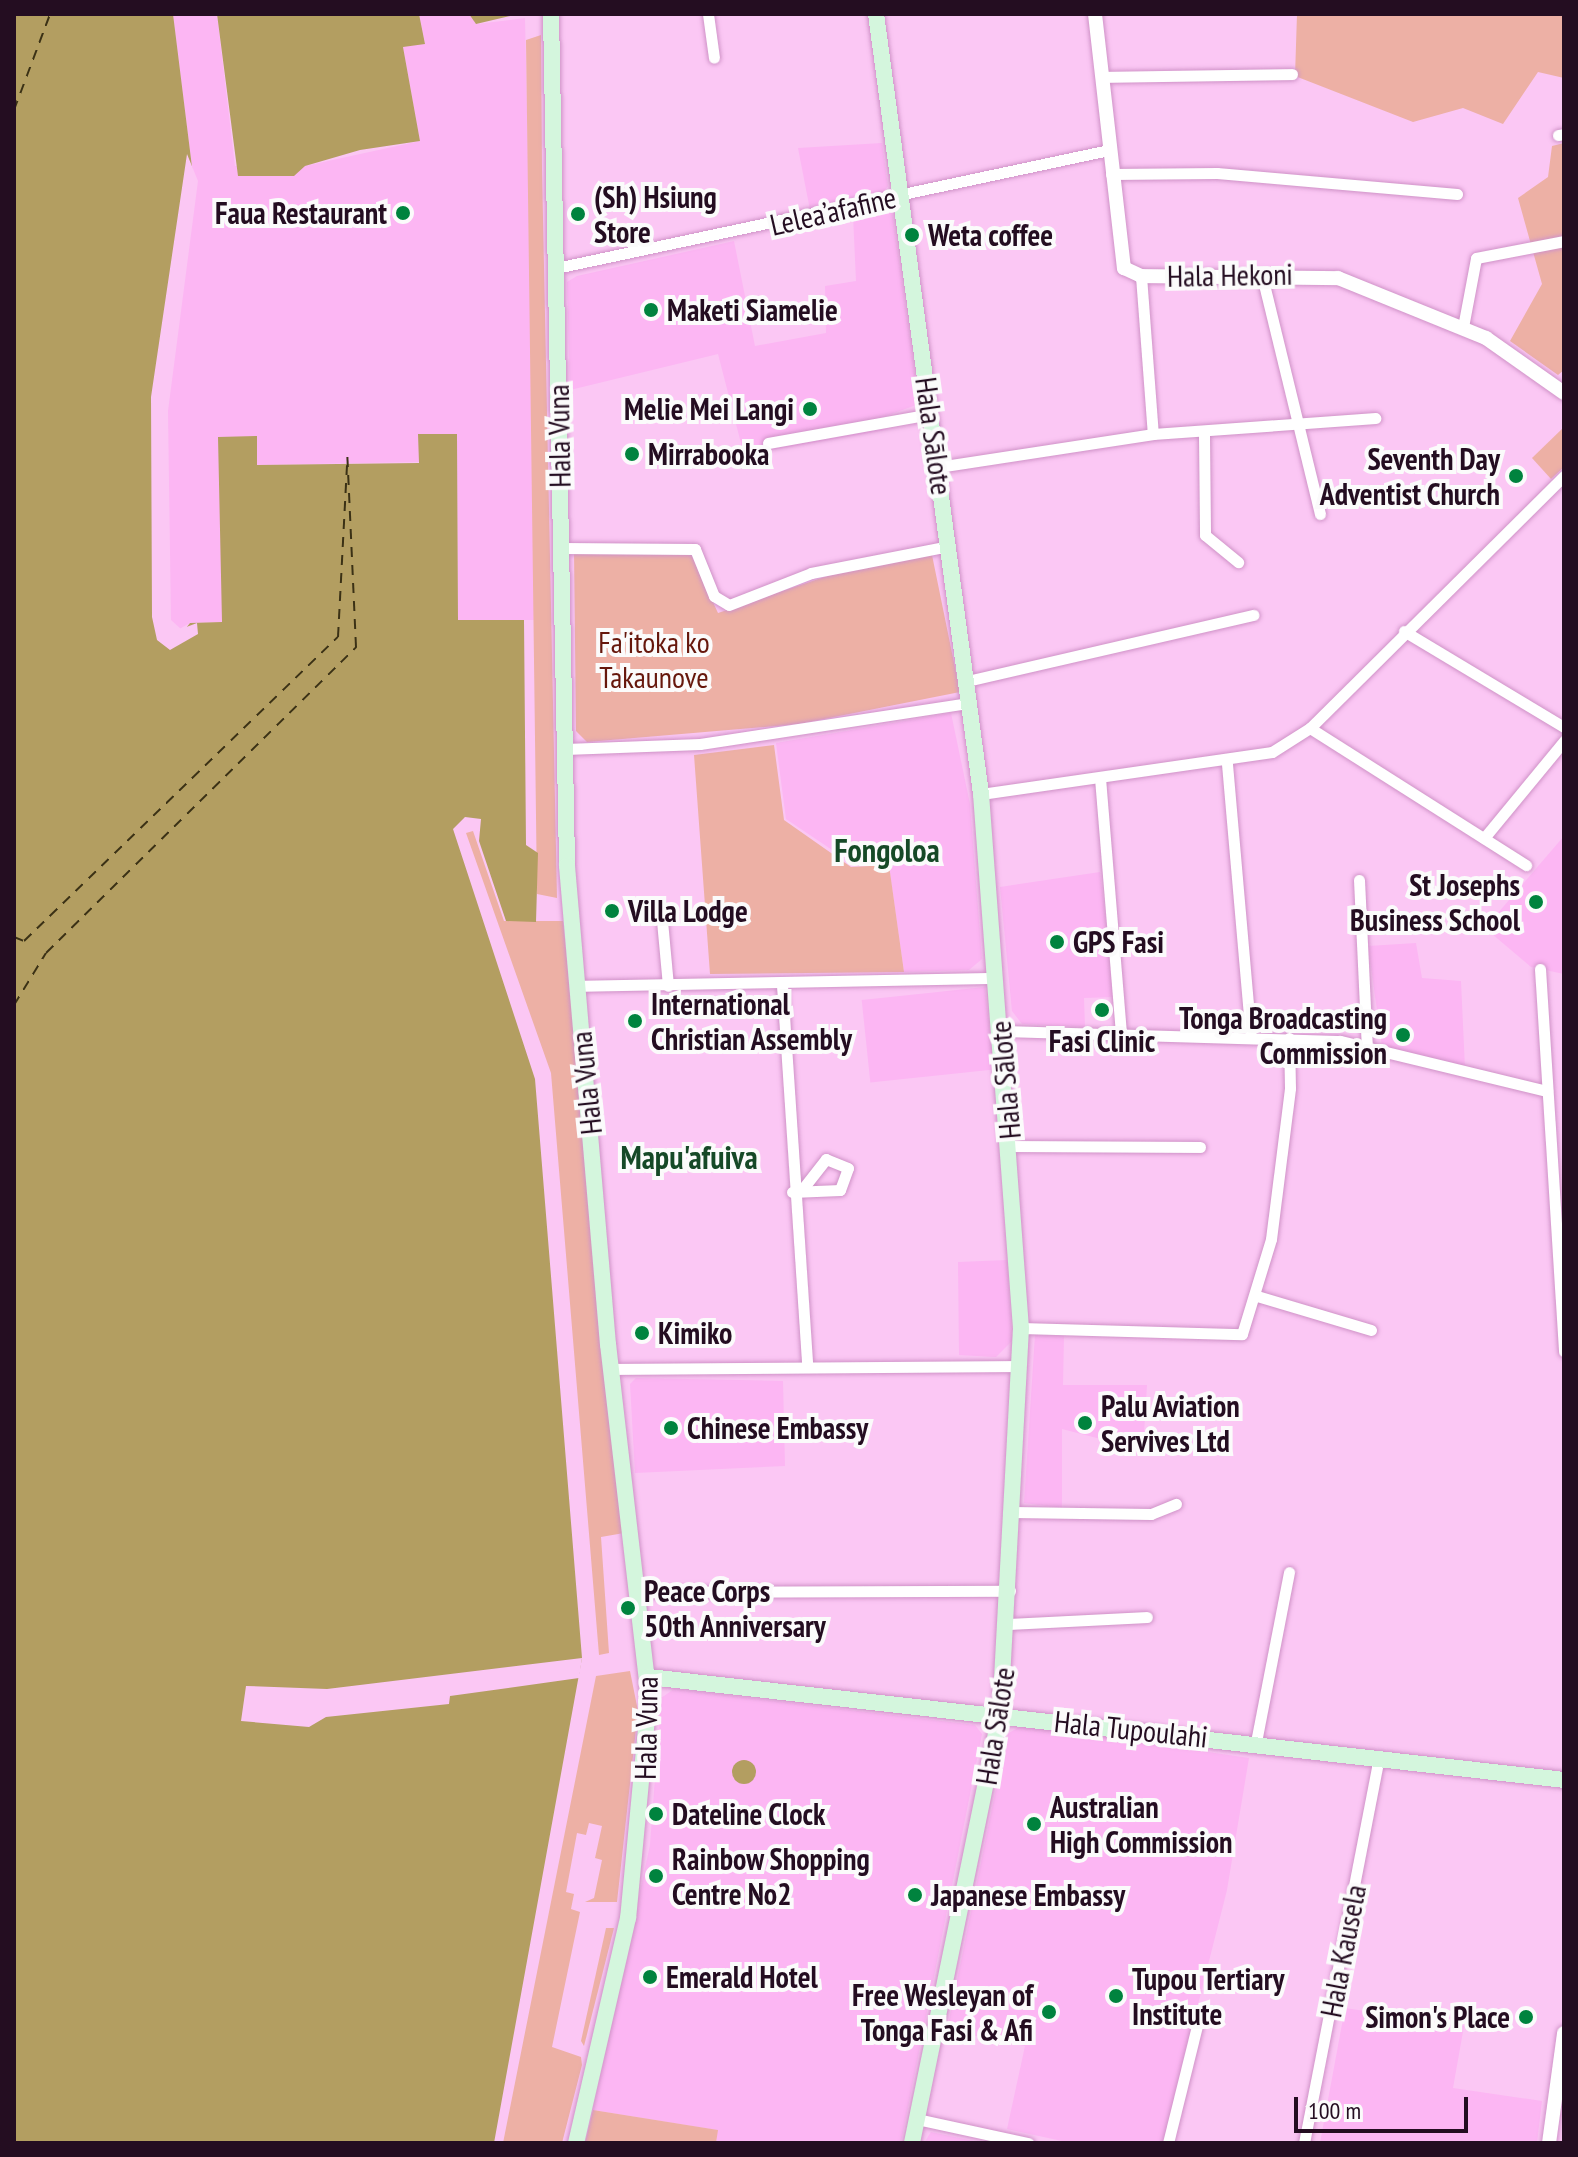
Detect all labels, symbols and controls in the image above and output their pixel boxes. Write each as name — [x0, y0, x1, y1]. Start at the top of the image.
place label: (Sh) Hsiung Store — [594, 179, 717, 250]
street label: Lelea’afafine — [766, 179, 900, 243]
place label: Faua Restaurant — [215, 195, 387, 231]
marker: Faua Restaurant — [394, 204, 412, 222]
marker: (Sh) Hsiung Store — [569, 205, 587, 223]
place label: Weta coffee — [928, 217, 1053, 253]
marker: Weta coffee — [903, 226, 921, 244]
street label: Hala Hekoni — [1167, 256, 1293, 294]
place label: Maketi Siamelie — [667, 292, 838, 328]
marker: Maketi Siamelie — [642, 301, 660, 319]
street label: Hala Sālote — [908, 375, 960, 497]
street label: Hala Vuna — [540, 384, 578, 488]
place label: Melie Mei Langi — [624, 391, 794, 427]
marker: Melie Mei Langi — [801, 400, 819, 418]
place label: Mirrabooka — [648, 436, 769, 472]
place label: Seventh Day Adventist Church — [1319, 441, 1500, 512]
marker: Mirrabooka — [623, 445, 641, 463]
marker: Seventh Day Adventist Church — [1507, 467, 1525, 485]
park label: Fa'itoka ko Takaunove — [598, 624, 710, 694]
district label: Fongoloa — [834, 831, 940, 869]
place label: St Josephs Business School — [1350, 867, 1520, 938]
place label: Villa Lodge — [628, 893, 748, 929]
marker: St Josephs Business School — [1527, 893, 1545, 911]
marker: Villa Lodge — [603, 902, 621, 920]
place label: GPS Fasi — [1073, 924, 1164, 960]
marker: GPS Fasi — [1048, 933, 1066, 951]
place label: International Christian Assembly — [651, 986, 853, 1056]
place label: Tonga Broadcasting Commission — [1179, 1000, 1387, 1070]
marker: Fasi Clinic — [1093, 1001, 1111, 1019]
marker: International Christian Assembly — [626, 1012, 644, 1030]
street label: Hala Sālote — [982, 1019, 1028, 1141]
place label: Fasi Clinic — [1049, 1023, 1155, 1059]
marker: Tonga Broadcasting Commission — [1394, 1026, 1412, 1044]
street label: Hala Vuna — [563, 1029, 609, 1137]
district label: Mapu'afuiva — [620, 1138, 758, 1176]
place label: Kimiko — [658, 1315, 732, 1351]
marker: Kimiko — [633, 1324, 651, 1342]
place label: Palu Aviation Servives Ltd — [1101, 1388, 1241, 1458]
place label: Chinese Embassy — [687, 1410, 868, 1446]
marker: Palu Aviation Servives Ltd — [1076, 1414, 1094, 1432]
marker: Chinese Embassy — [662, 1419, 680, 1437]
place label: Peace Corps 50th Anniversary — [644, 1573, 827, 1644]
marker: Peace Corps 50th Anniversary — [619, 1599, 637, 1617]
street label: Hala Sālote — [968, 1665, 1022, 1787]
street label: Hala Vuna — [627, 1676, 665, 1780]
street label: Hala Tupoulahi — [1052, 1703, 1210, 1755]
place label: Australian High Commission — [1050, 1789, 1233, 1860]
place label: Dateline Clock — [672, 1796, 826, 1832]
marker: Dateline Clock — [647, 1805, 665, 1823]
marker: Australian High Commission — [1025, 1815, 1043, 1833]
place label: Rainbow Shopping Centre No2 — [672, 1841, 870, 1912]
marker: Rainbow Shopping Centre No2 — [647, 1867, 665, 1885]
place label: Japanese Embassy — [931, 1877, 1125, 1913]
street label: Hala Kausela — [1313, 1882, 1373, 2020]
marker: Japanese Embassy — [906, 1886, 924, 1904]
place label: Emerald Hotel — [666, 1959, 818, 1995]
place label: Tupou Tertiary Institute — [1132, 1961, 1285, 2032]
marker: Emerald Hotel — [641, 1968, 659, 1986]
place label: Free Wesleyan of Tonga Fasi & Afi — [851, 1977, 1033, 2048]
marker: Tupou Tertiary Institute — [1107, 1987, 1125, 2005]
place label: Simon's Place — [1365, 1999, 1510, 2035]
marker: Free Wesleyan of Tonga Fasi & Afi — [1040, 2003, 1058, 2021]
marker: Simon's Place — [1517, 2008, 1535, 2026]
scale bar — [1298, 2081, 1472, 2131]
text: 100 m — [1308, 2095, 1361, 2126]

